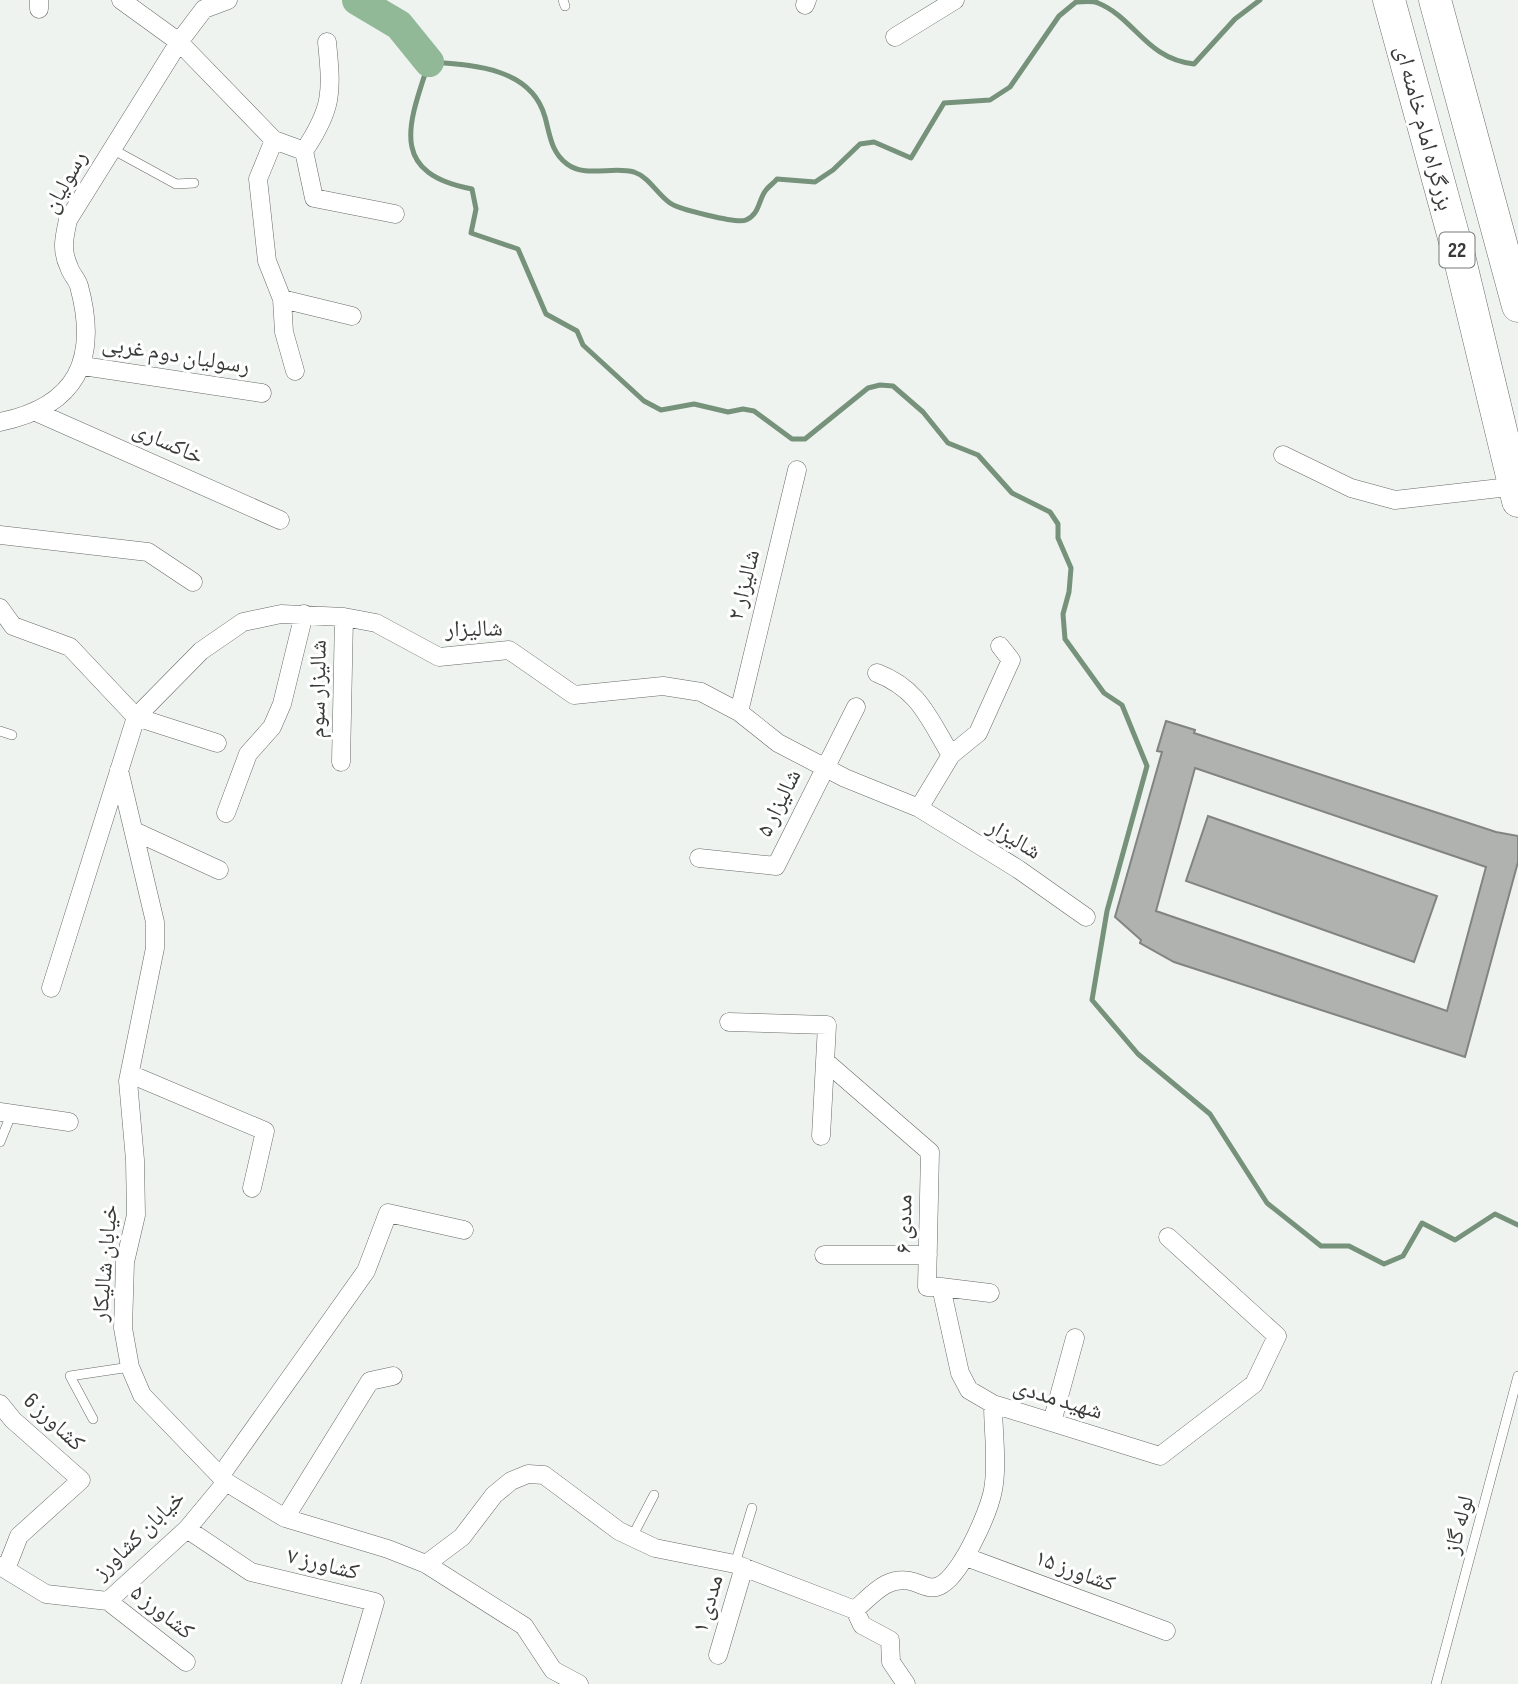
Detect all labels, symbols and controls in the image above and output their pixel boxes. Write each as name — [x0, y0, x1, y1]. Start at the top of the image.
street label: بزرگراه امام خامنه ای — [1388, 42, 1460, 214]
street label: رسولیان — [36, 146, 94, 218]
road number: 22 — [1440, 232, 1474, 268]
street label: رسولیان دوم غربی — [100, 330, 252, 381]
street label: خاکساری — [128, 415, 208, 471]
street label: شالیزار ۲ — [722, 547, 766, 623]
street label: شالیزار — [444, 614, 503, 644]
street label: شالیزار سوم — [303, 639, 334, 739]
street label: شالیزار ۵ — [751, 765, 807, 841]
street label: شالیزار — [981, 812, 1046, 866]
street label: مددی ۶ — [889, 1194, 919, 1254]
street label: خیابان شالیکار — [86, 1203, 124, 1324]
street label: شهید مددی — [1010, 1372, 1106, 1426]
street label: کشاورز 6 — [18, 1387, 91, 1457]
street label: خیابان کشاورز — [86, 1484, 191, 1586]
street label: لوله گاز — [1438, 1493, 1480, 1558]
street label: کشاورز ۷ — [284, 1542, 362, 1587]
street label: کشاورز ۱۵ — [1031, 1544, 1119, 1599]
street label: مددی ۱ — [686, 1572, 730, 1636]
street label: کشاورز ۵ — [125, 1578, 200, 1646]

